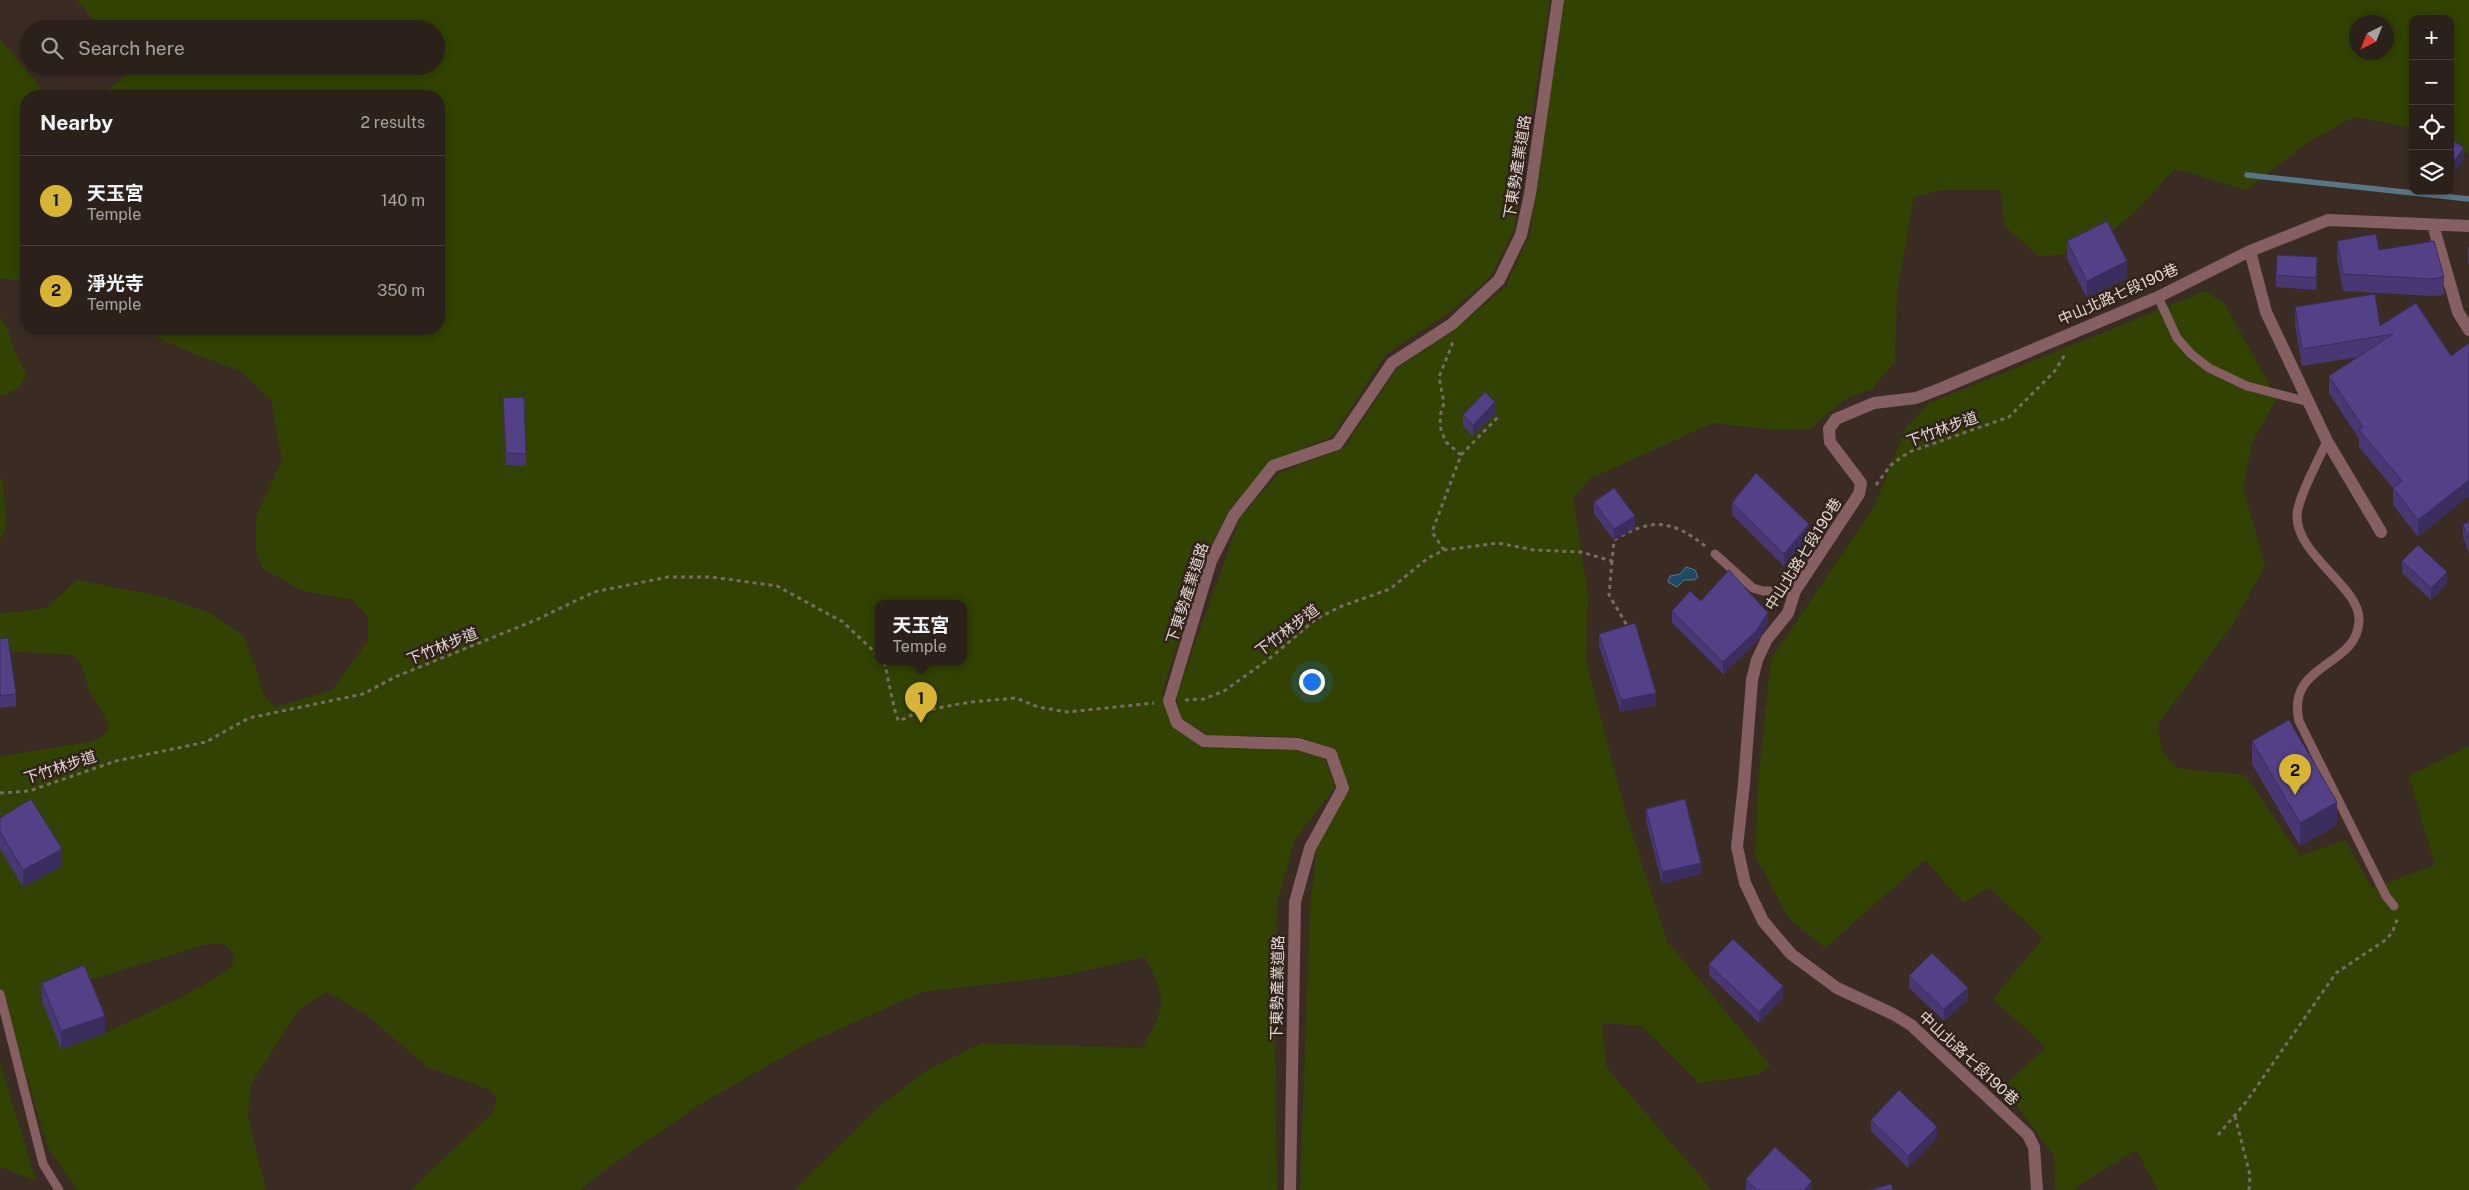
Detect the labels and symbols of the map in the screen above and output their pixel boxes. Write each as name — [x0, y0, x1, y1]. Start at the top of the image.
north arrow — [2349, 15, 2394, 60]
street label: 下東勢產業道路 — [1500, 114, 1534, 220]
street label: 中山北路七段190巷 — [2055, 260, 2181, 328]
street label: 下竹林步道 — [1904, 408, 1980, 450]
street label: 中山北路七段190巷 — [1761, 495, 1845, 613]
street label: 下東勢產業道路 — [1163, 540, 1211, 646]
street label: 下竹林步道 — [1252, 601, 1322, 659]
street label: 下竹林步道 — [404, 624, 480, 668]
your location — [1299, 669, 1325, 695]
pin: 1 — [905, 682, 937, 723]
street label: 下竹林步道 — [22, 747, 98, 787]
pin: 2 — [2279, 754, 2311, 795]
street label: 下東勢產業道路 — [1268, 935, 1286, 1041]
street label: 中山北路七段190巷 — [1916, 1008, 2022, 1108]

